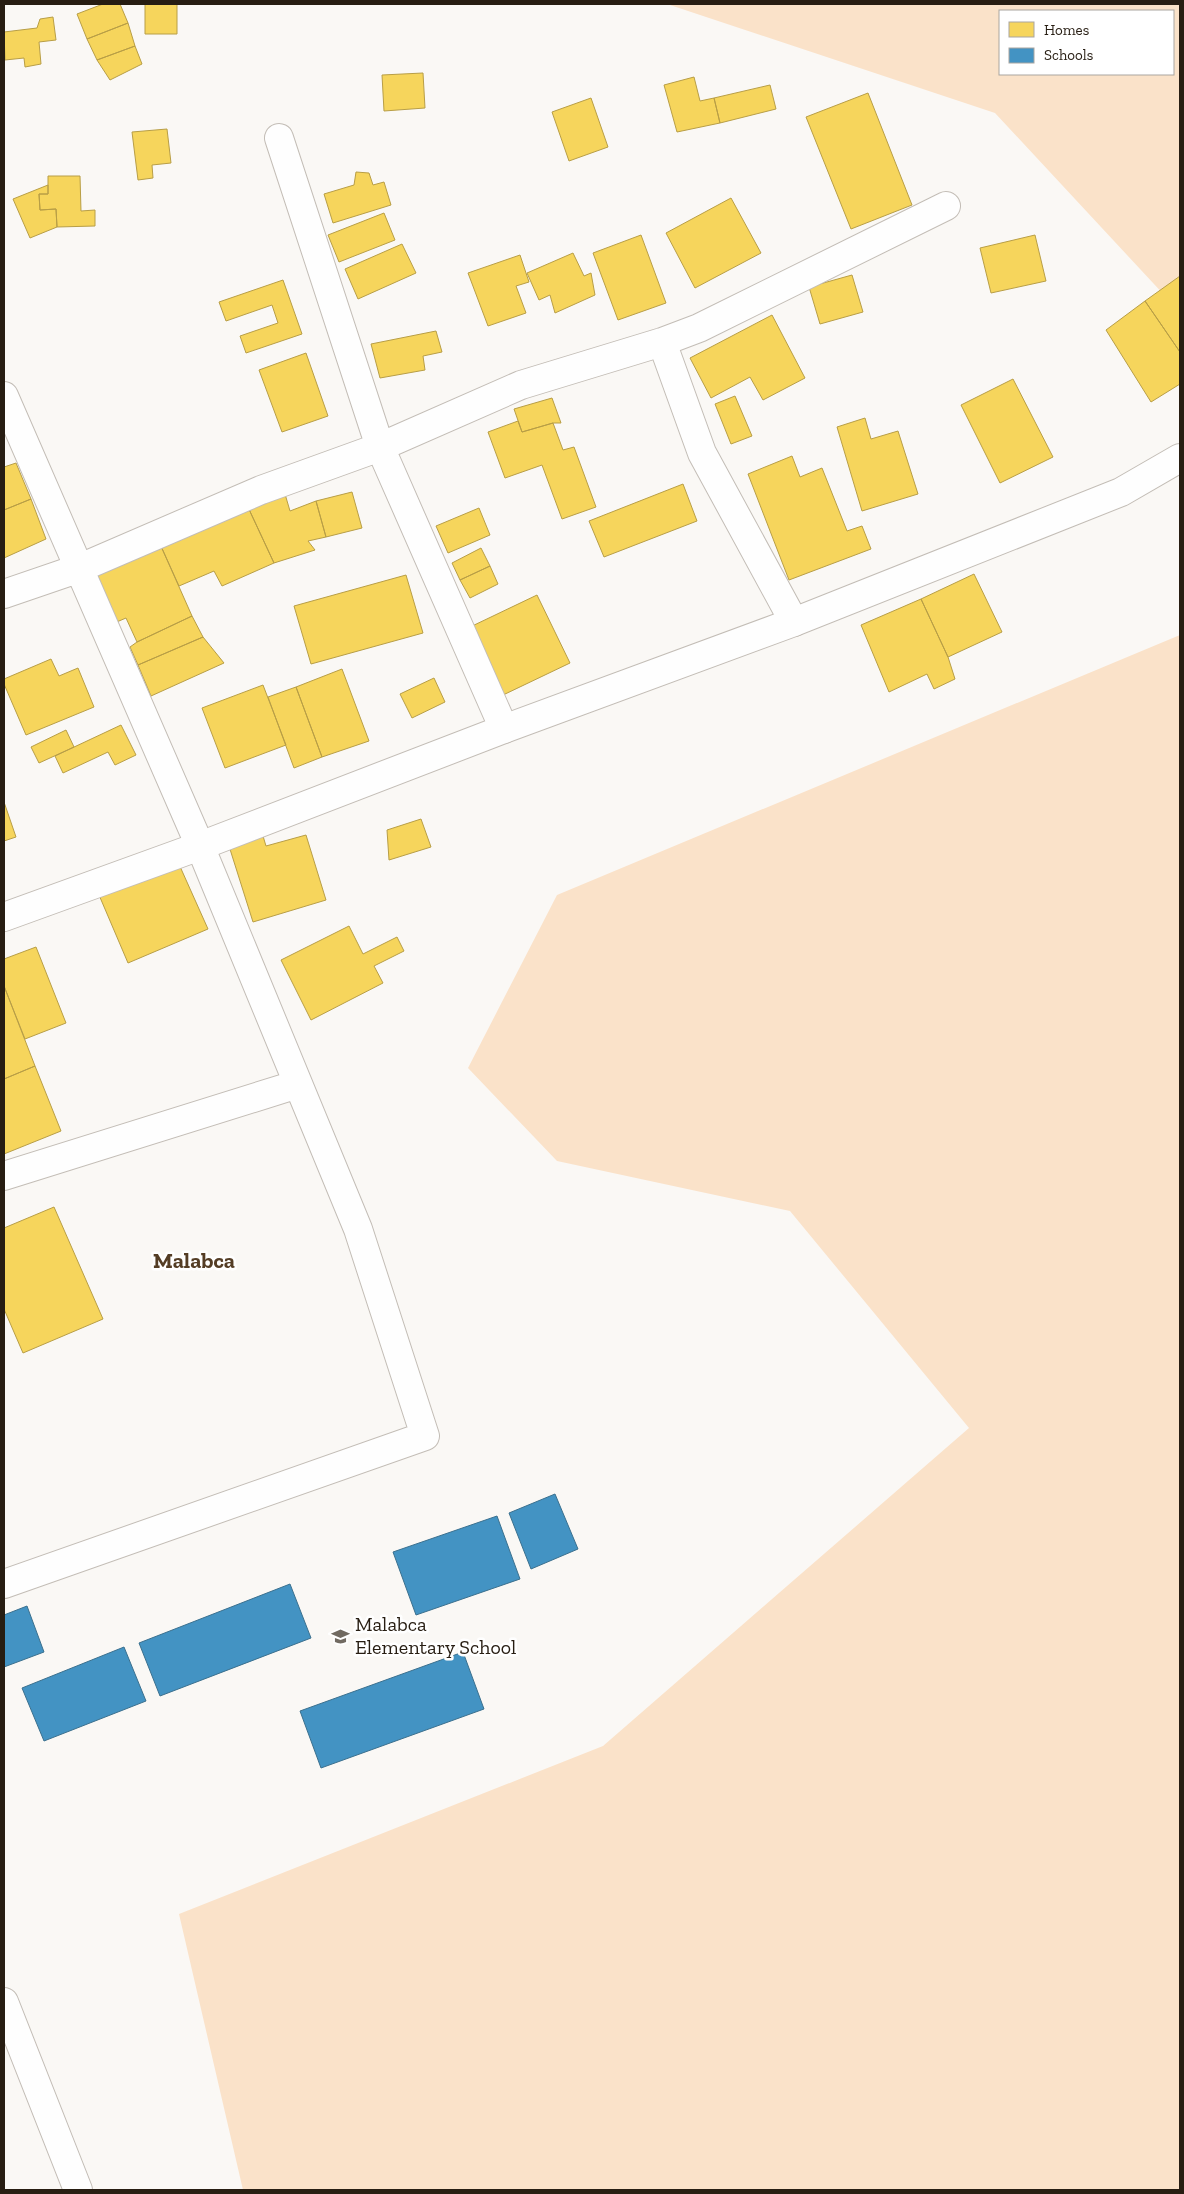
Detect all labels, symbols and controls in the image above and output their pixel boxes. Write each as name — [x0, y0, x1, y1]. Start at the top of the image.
legend — [999, 10, 1174, 75]
text: Homes — [1044, 21, 1089, 39]
text: Schools — [1044, 46, 1093, 64]
district label: Malabca — [153, 1247, 235, 1274]
place label: Malabca Elementary School — [355, 1612, 516, 1659]
school or university icon: Malabca Elementary School — [331, 1626, 351, 1646]

